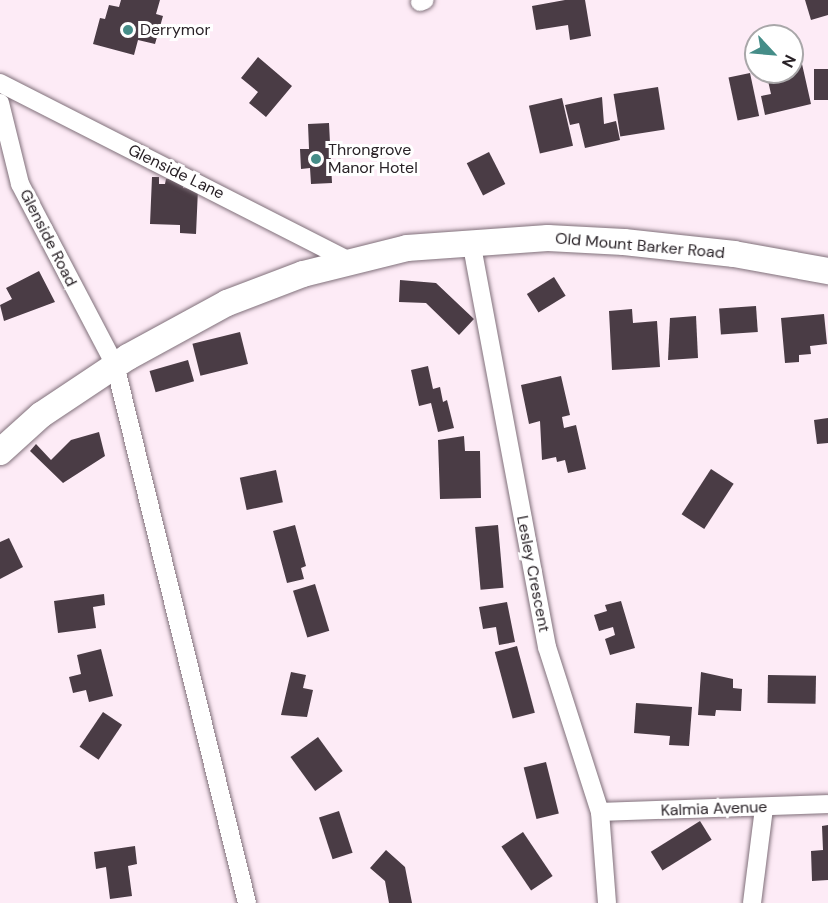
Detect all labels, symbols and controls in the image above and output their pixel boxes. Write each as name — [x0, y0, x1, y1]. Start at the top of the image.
place label: Derrymor — [140, 20, 210, 40]
marker: Derrymor — [121, 23, 135, 37]
north arrow — [744, 24, 804, 84]
text: N — [777, 51, 801, 71]
street label: Glenside Lane — [125, 140, 227, 204]
place label: Throngrove Manor Hotel — [328, 140, 418, 178]
marker: Throngrove Manor Hotel — [309, 152, 323, 166]
street label: Glenside Road — [15, 186, 81, 290]
street label: Old Mount Barker Road — [554, 229, 726, 263]
street label: Lesley Crescent — [512, 514, 554, 634]
street label: Kalmia Avenue — [660, 798, 768, 820]

